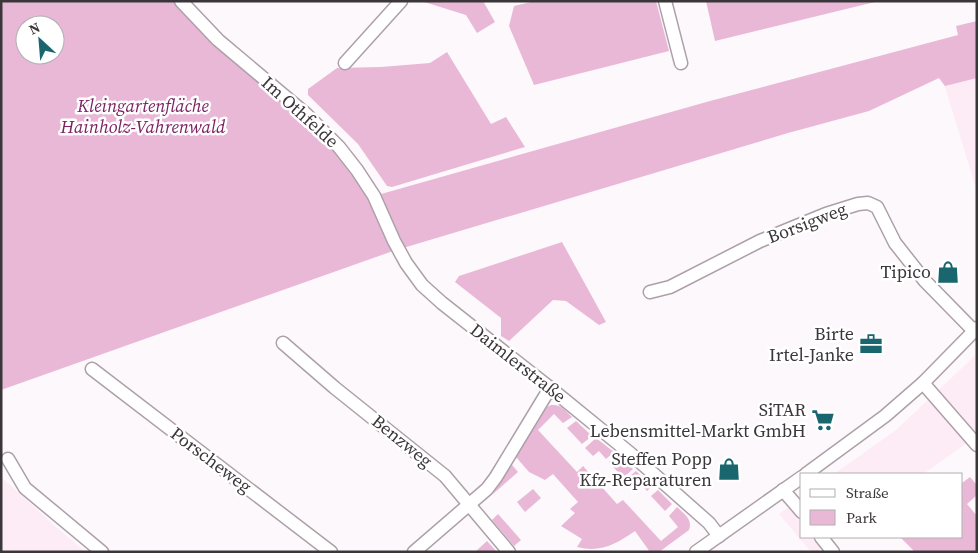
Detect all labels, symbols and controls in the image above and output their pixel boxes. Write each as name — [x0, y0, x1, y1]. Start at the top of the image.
north arrow — [15, 15, 65, 65]
text: N — [25, 17, 43, 40]
street label: Im Othfelde — [256, 70, 344, 153]
park label: Kleingartenfläche Hainholz-Vahrenwald — [60, 93, 226, 139]
street label: Borsigweg — [764, 196, 850, 249]
place label: Tipico — [880, 259, 931, 284]
shop icon: Tipico — [935, 259, 961, 285]
street label: Daimlerstraße — [465, 317, 572, 408]
place label: Birte Irtel-Janke — [769, 321, 854, 367]
office icon: Birte Irtel-Janke — [858, 331, 884, 357]
place label: SiTAR Lebensmittel-Markt GmbH — [590, 397, 806, 443]
supermarket icon: SiTAR Lebensmittel-Markt GmbH — [810, 407, 836, 433]
street label: Benzweg — [367, 408, 438, 473]
street label: Porscheweg — [166, 421, 257, 498]
place label: Steffen Popp Kfz-Reparaturen — [579, 446, 712, 492]
shop icon: Steffen Popp Kfz-Reparaturen — [716, 456, 742, 482]
legend — [800, 473, 963, 538]
text: Straße — [846, 482, 889, 503]
text: Park — [846, 507, 878, 528]

